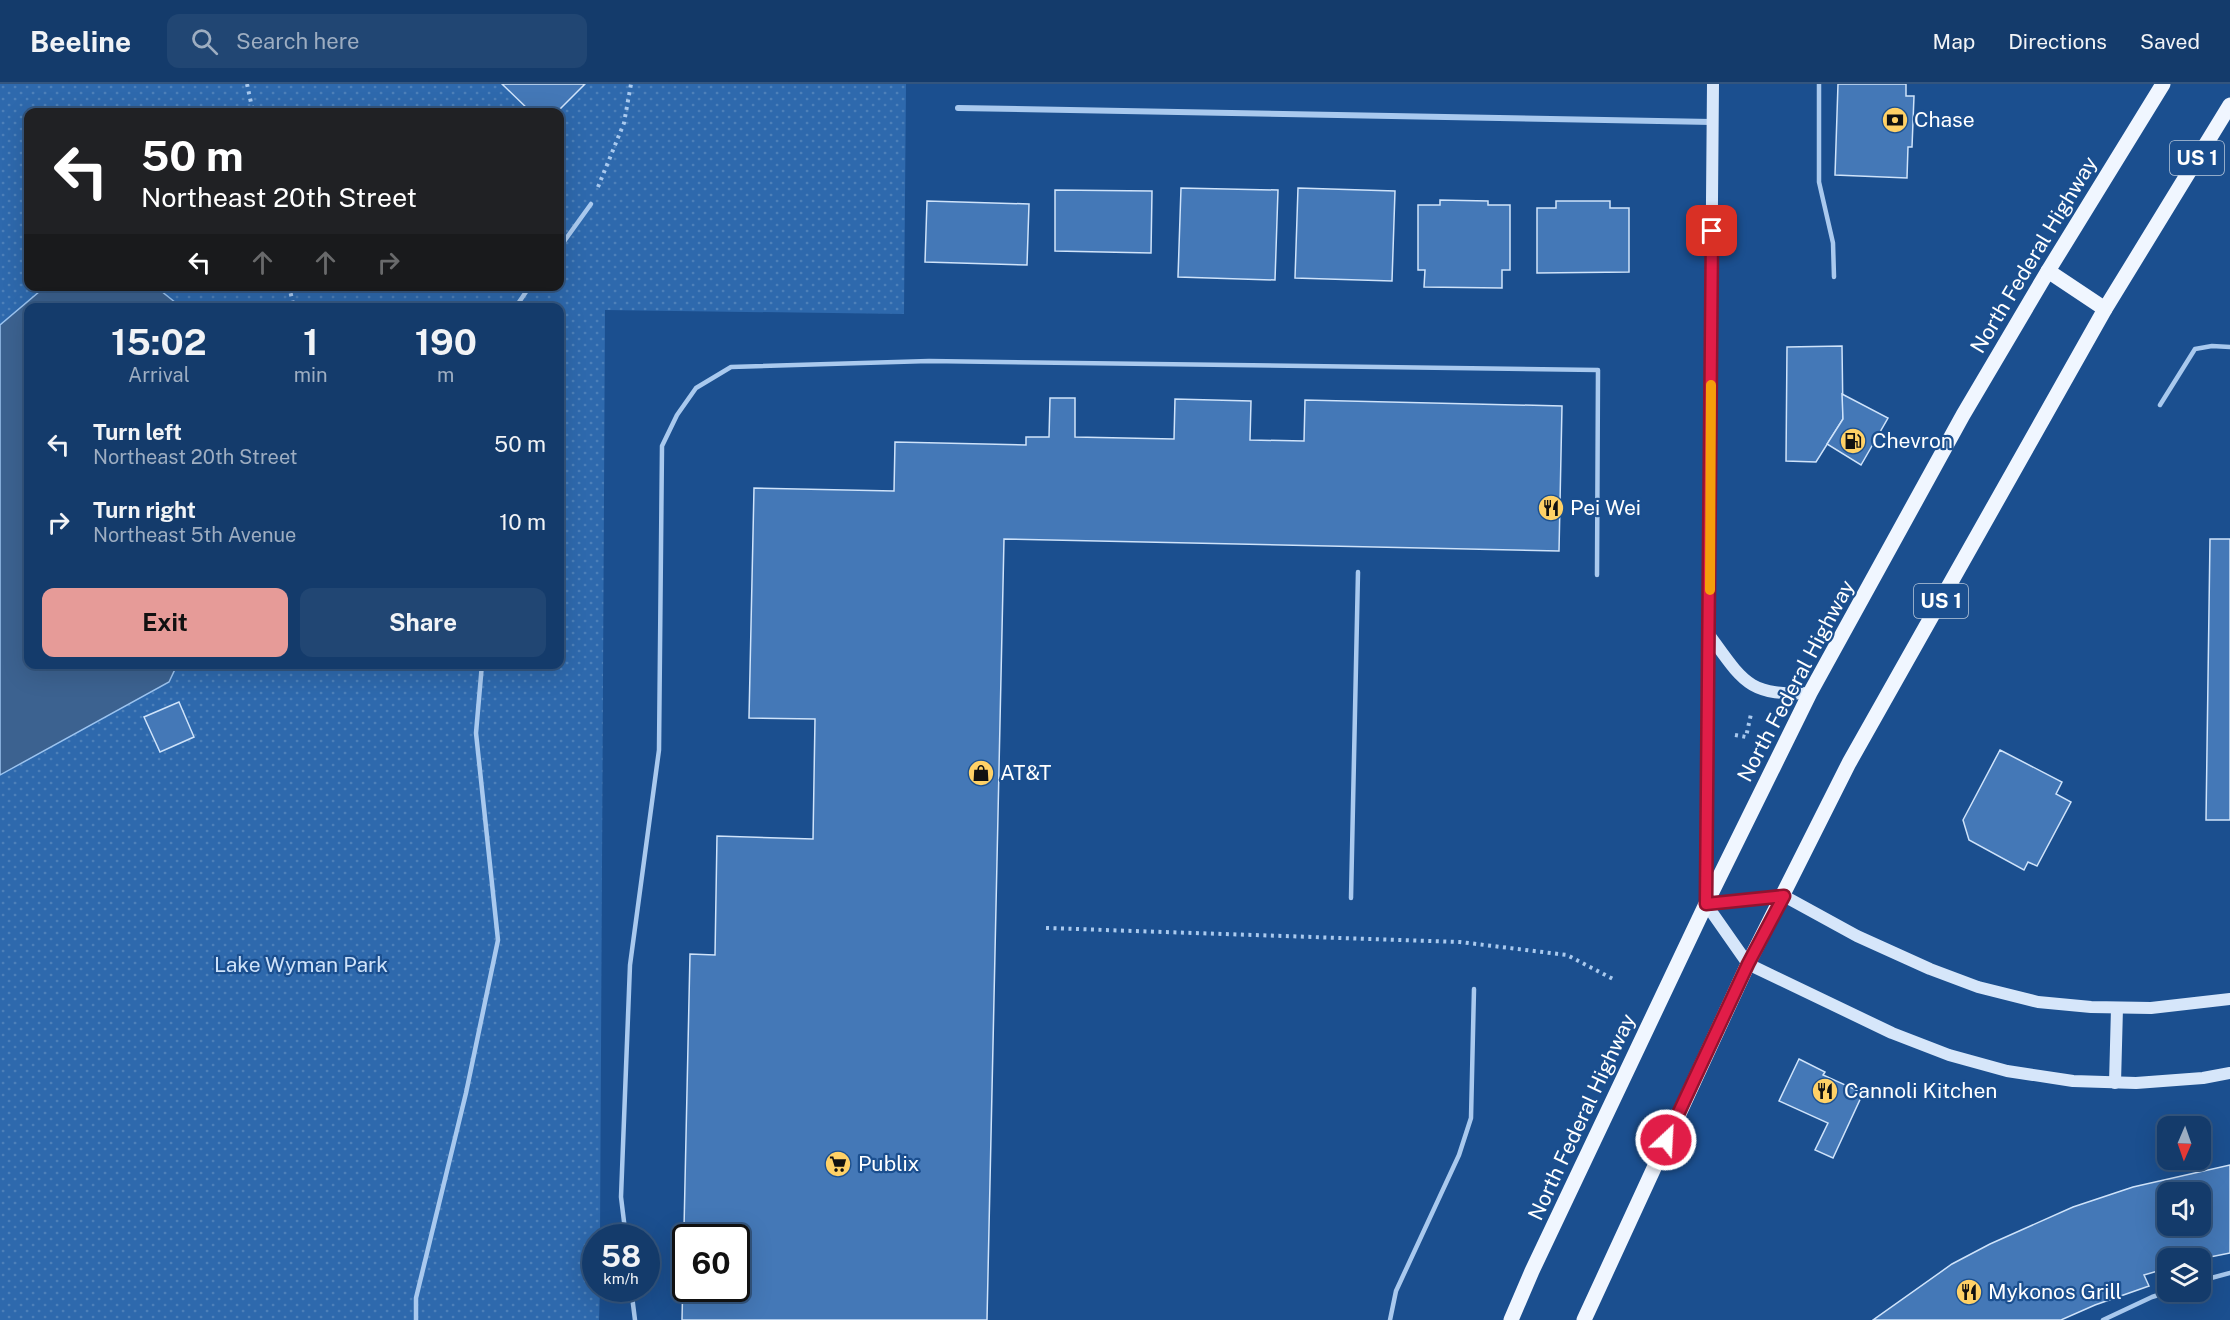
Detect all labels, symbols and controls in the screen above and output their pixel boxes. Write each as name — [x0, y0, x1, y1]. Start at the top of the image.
search box — [167, 14, 587, 68]
text: Beeline — [30, 25, 131, 58]
icon: search — [188, 25, 221, 58]
text: Search here — [236, 28, 360, 54]
text: Map — [1933, 29, 1975, 54]
text: Directions — [2008, 29, 2107, 54]
text: Saved — [2140, 29, 2200, 54]
bank icon: Chase — [1880, 105, 1910, 135]
place label: Chase — [1914, 107, 1975, 132]
text: 50 m — [141, 131, 244, 180]
icon: left — [42, 132, 120, 210]
road number: US 1 — [2170, 141, 2224, 175]
street label: North Federal Highway — [1965, 152, 2102, 358]
text: Northeast 20th Street — [141, 181, 417, 213]
pin — [1686, 205, 1737, 256]
icon: arrive — [1695, 214, 1728, 247]
icon: left — [183, 246, 216, 279]
icon: ahead — [246, 246, 279, 279]
icon: ahead — [309, 246, 342, 279]
icon: right — [372, 246, 405, 279]
text: 15:02 — [111, 321, 207, 363]
text: 1 — [303, 321, 318, 363]
text: 190 — [415, 321, 477, 363]
text: Arrival — [128, 363, 190, 387]
text: min — [294, 363, 328, 387]
text: m — [437, 363, 454, 387]
text: Turn left — [93, 419, 182, 445]
fuel station icon: Chevron — [1838, 426, 1868, 456]
icon: left — [42, 428, 75, 461]
place label: Chevron — [1872, 428, 1953, 453]
text: 50 m — [494, 431, 546, 457]
text: Northeast 20th Street — [93, 445, 298, 469]
restaurant icon: Pei Wei — [1536, 493, 1566, 523]
place label: Pei Wei — [1570, 495, 1641, 520]
text: Turn right — [93, 497, 196, 523]
icon: right — [42, 506, 75, 539]
text: 10 m — [499, 509, 546, 535]
text: Northeast 5th Avenue — [93, 523, 296, 547]
street label: North Federal Highway — [1732, 576, 1859, 786]
road number: US 1 — [1914, 584, 1968, 618]
button: Exit — [42, 588, 288, 657]
button: Share — [300, 588, 546, 657]
shop icon: AT&T — [966, 758, 996, 788]
place label: AT&T — [1000, 760, 1052, 785]
park label: Lake Wyman Park — [214, 952, 388, 977]
street label: North Federal Highway — [1523, 1010, 1640, 1224]
restaurant icon: Cannoli Kitchen — [1810, 1076, 1840, 1106]
place label: Cannoli Kitchen — [1844, 1078, 1997, 1103]
position arrow — [1634, 1108, 1698, 1172]
north arrow — [2157, 1116, 2211, 1170]
map controls — [2157, 1116, 2211, 1302]
supermarket icon: Publix — [823, 1149, 853, 1179]
place label: Publix — [858, 1151, 920, 1176]
button: sound — [2157, 1182, 2211, 1236]
speed limit sign: 60 — [672, 1224, 750, 1302]
text: 58 — [601, 1238, 641, 1274]
button: layers — [2157, 1248, 2211, 1302]
text: km/h — [603, 1270, 639, 1287]
restaurant icon: Mykonos Grill — [1954, 1277, 1984, 1307]
place label: Mykonos Grill — [1988, 1279, 2122, 1304]

